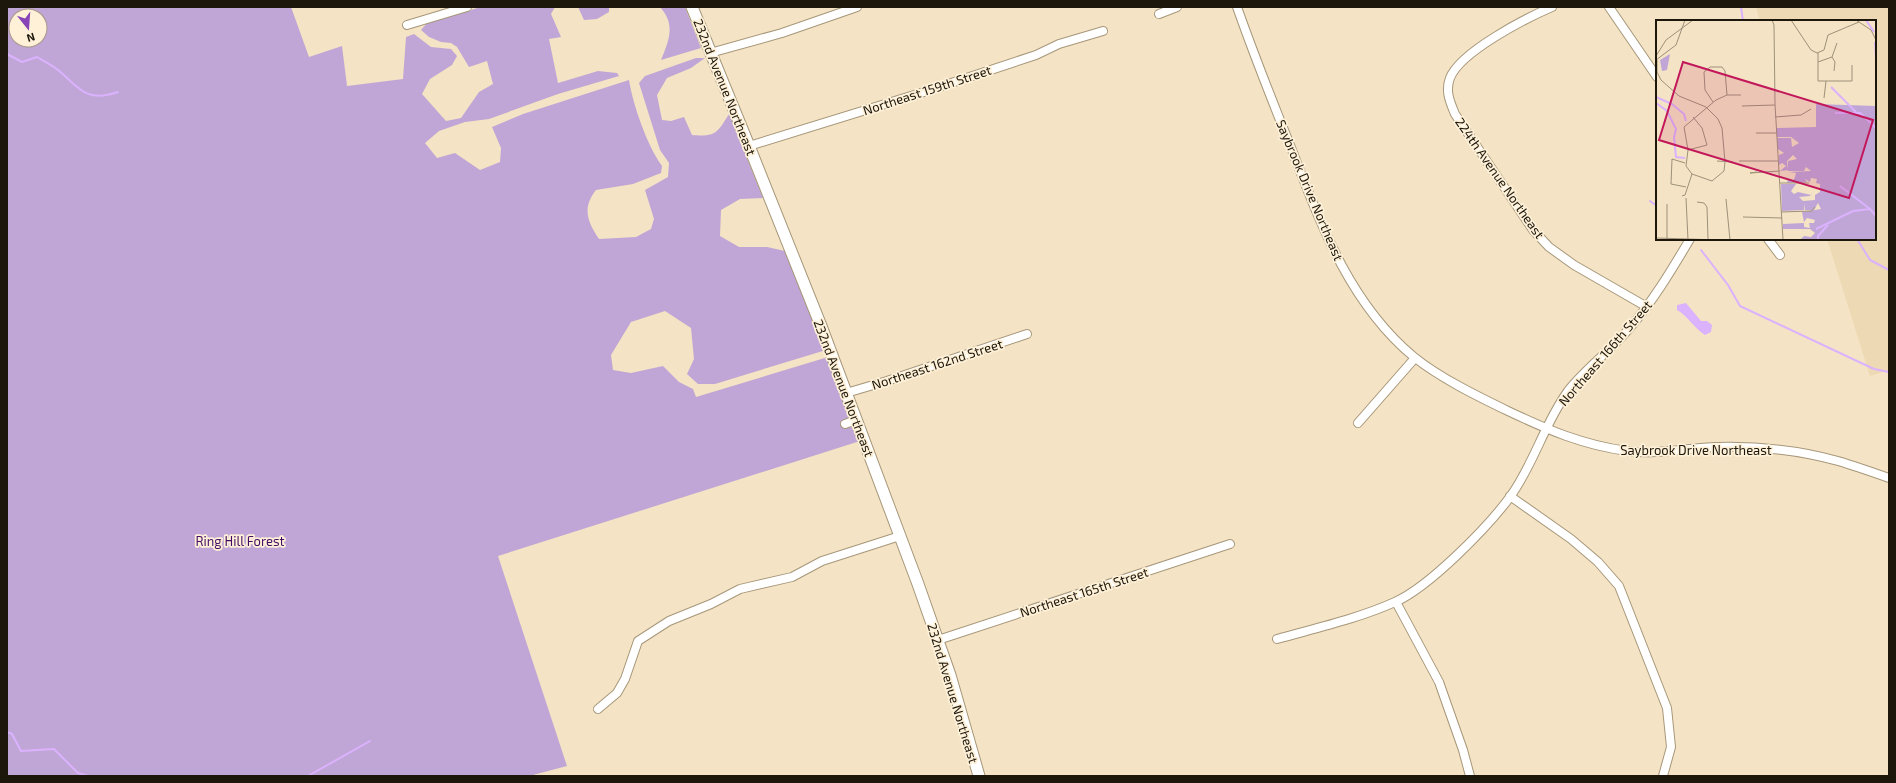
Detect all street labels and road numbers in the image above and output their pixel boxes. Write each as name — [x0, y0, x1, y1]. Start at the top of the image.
street label: 232nd Avenue Northeast — [690, 16, 760, 158]
street label: Northeast 159th Street — [861, 62, 993, 118]
street label: 224th Avenue Northeast — [1452, 114, 1548, 242]
street label: Saybrook Drive Northeast — [1273, 117, 1347, 263]
street label: Northeast 166th Street — [1555, 297, 1655, 409]
street label: 232nd Avenue Northeast — [810, 317, 878, 459]
street label: Northeast 162nd Street — [869, 335, 1005, 393]
street label: Saybrook Drive Northeast — [1620, 442, 1772, 458]
street label: Northeast 165th Street — [1018, 564, 1150, 620]
street label: 232nd Avenue Northeast — [924, 621, 982, 765]

